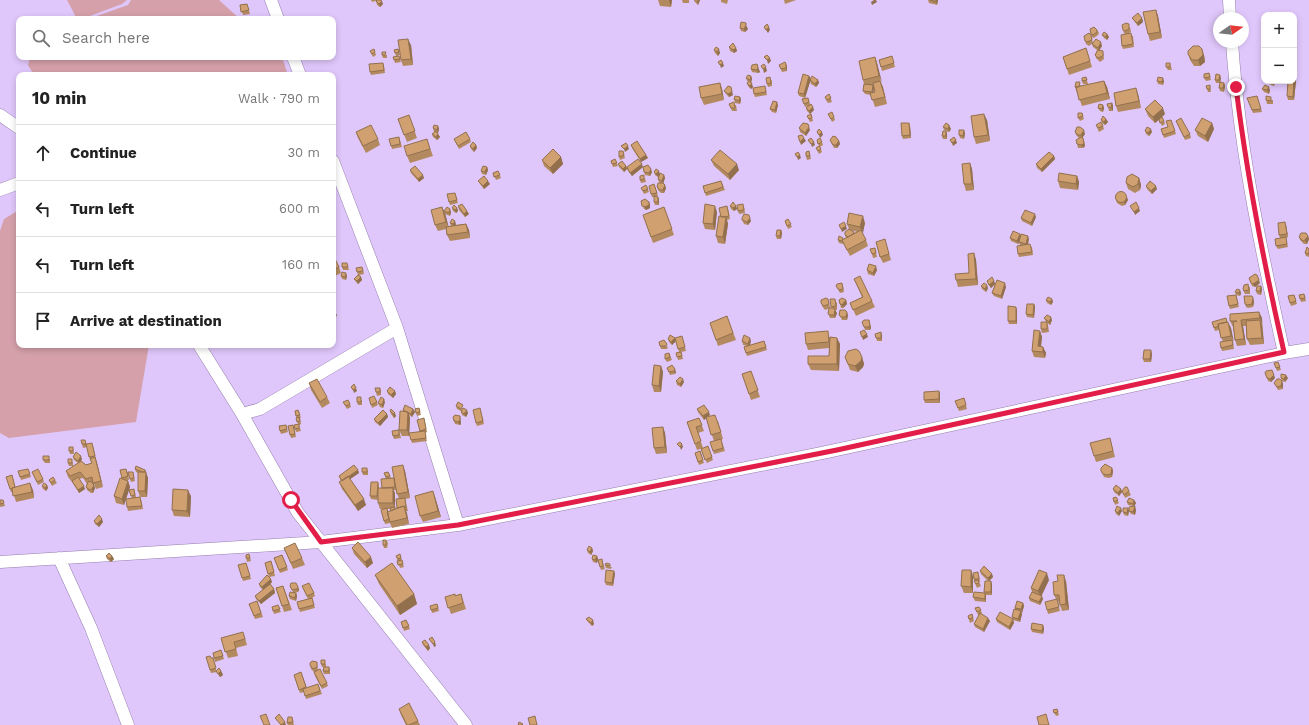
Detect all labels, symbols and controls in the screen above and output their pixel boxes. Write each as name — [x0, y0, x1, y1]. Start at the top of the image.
north arrow — [1213, 12, 1249, 48]
map controls — [1261, 12, 1297, 84]
button: + — [1261, 12, 1297, 48]
search box — [16, 16, 336, 60]
icon: search — [30, 27, 52, 49]
text: Search here — [62, 29, 150, 47]
button: − — [1261, 48, 1297, 84]
route end — [1227, 78, 1245, 96]
text: 10 min — [32, 88, 87, 108]
text: Walk · 790 m — [238, 91, 320, 106]
icon: ahead — [32, 142, 54, 164]
text: Continue — [70, 144, 137, 162]
text: 30 m — [288, 145, 320, 160]
icon: left — [32, 198, 54, 220]
text: Turn left — [70, 200, 134, 218]
text: 600 m — [279, 201, 320, 216]
icon: left — [32, 254, 54, 276]
text: Turn left — [70, 256, 134, 274]
text: 160 m — [282, 257, 320, 272]
icon: arrive — [32, 310, 54, 332]
text: Arrive at destination — [70, 312, 222, 330]
route start — [282, 491, 300, 509]

